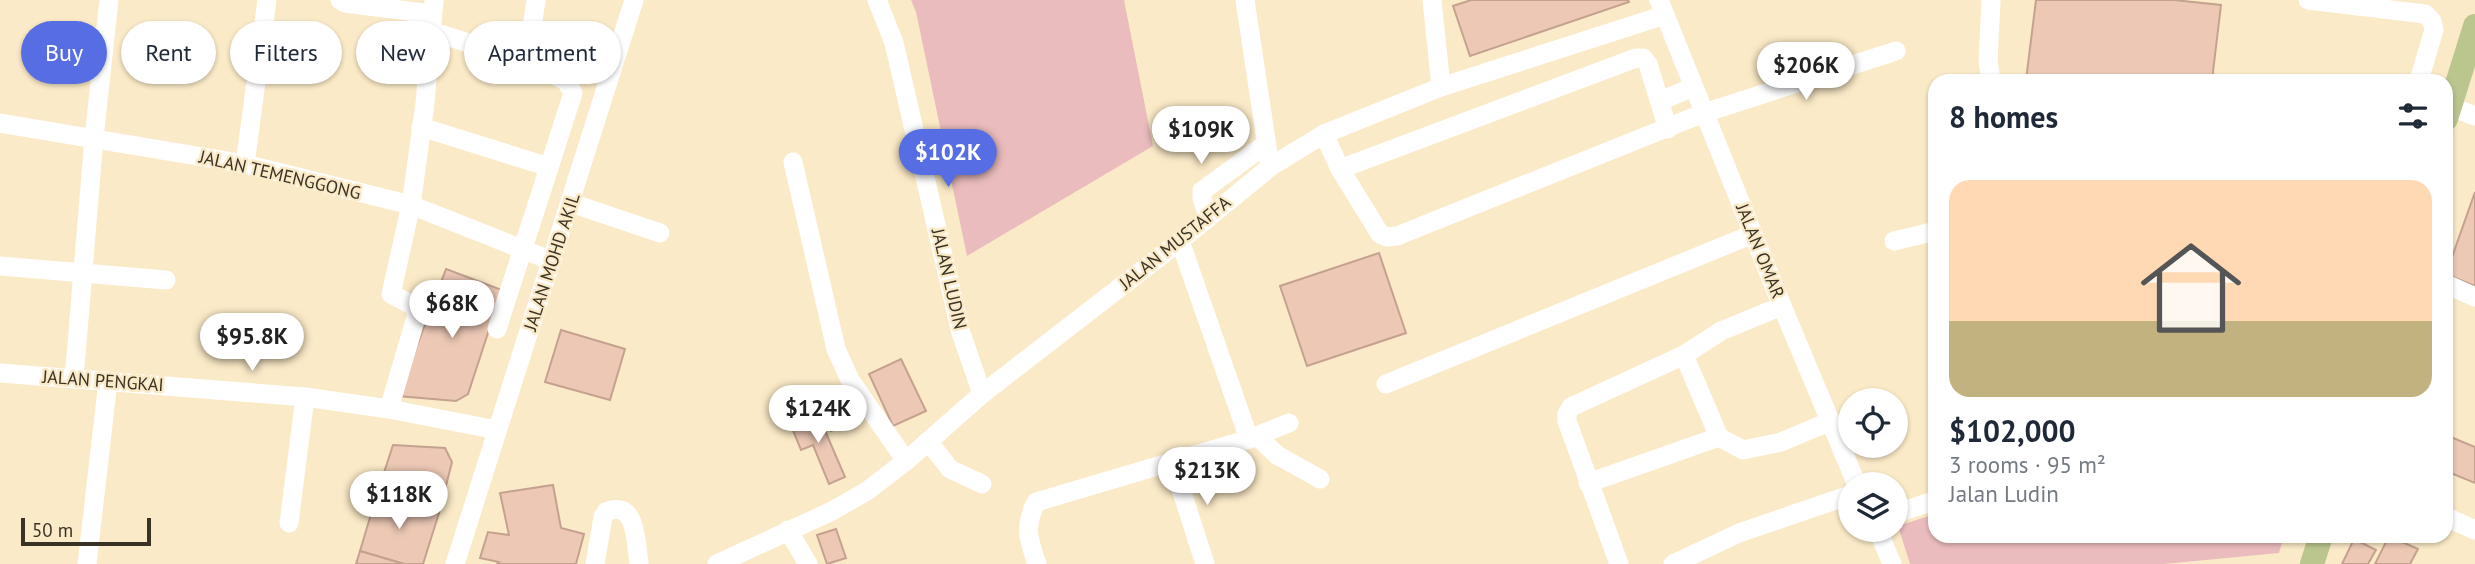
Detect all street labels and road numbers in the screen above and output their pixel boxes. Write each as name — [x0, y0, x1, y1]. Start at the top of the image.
street label: JALAN TEMENGGONG — [196, 145, 363, 204]
street label: JALAN MOHD AKIL — [518, 190, 585, 335]
street label: JALAN MUSTAFFA — [1114, 190, 1235, 295]
street label: JALAN OMAR — [1731, 199, 1790, 302]
street label: JALAN LUDIN — [926, 225, 972, 332]
street label: JALAN PENGKAI — [41, 365, 165, 396]

